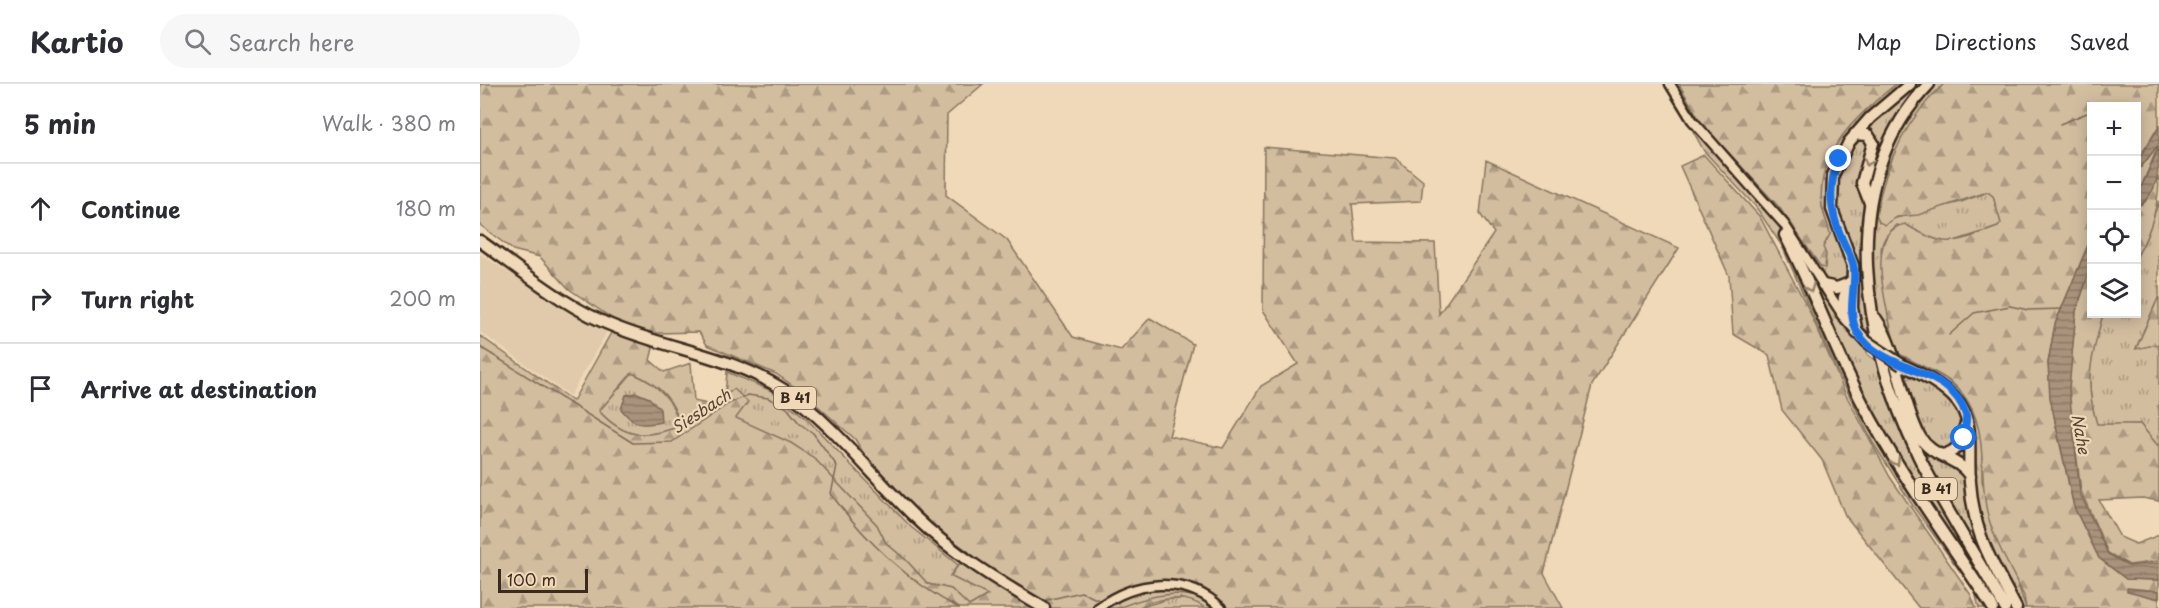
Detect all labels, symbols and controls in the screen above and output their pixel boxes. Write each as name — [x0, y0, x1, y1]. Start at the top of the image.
search box — [160, 14, 580, 68]
text: Kartio — [30, 20, 124, 63]
icon: search — [181, 25, 214, 58]
text: Search here — [229, 25, 354, 58]
text: Map — [1856, 25, 1901, 57]
text: Directions — [1934, 25, 2036, 57]
text: Saved — [2069, 25, 2129, 57]
map controls — [2087, 102, 2141, 318]
button: + — [2087, 102, 2141, 156]
text: 5 min — [24, 104, 96, 143]
text: Walk · 380 m — [322, 108, 456, 138]
route end — [1825, 145, 1851, 171]
button: − — [2087, 156, 2141, 210]
one-way arrow — [1863, 157, 1875, 167]
icon: ahead — [24, 192, 57, 225]
text: Continue — [81, 192, 180, 225]
text: 180 m — [396, 193, 456, 223]
button: locate — [2087, 210, 2141, 264]
button: layers — [2087, 264, 2141, 318]
one-way arrow — [1803, 281, 1815, 292]
icon: right — [24, 282, 57, 315]
text: Turn right — [81, 282, 194, 315]
text: 200 m — [389, 283, 456, 313]
icon: arrive — [24, 372, 57, 405]
text: Arrive at destination — [81, 372, 317, 405]
water label: Siesbach — [666, 382, 735, 438]
road number: B 41 — [774, 387, 816, 409]
water label: Nahe — [2067, 412, 2098, 457]
route start — [1950, 424, 1976, 450]
one-way arrow — [1889, 456, 1900, 466]
road number: B 41 — [1915, 478, 1957, 500]
scale bar — [498, 566, 588, 594]
text: 100 m — [507, 567, 556, 591]

